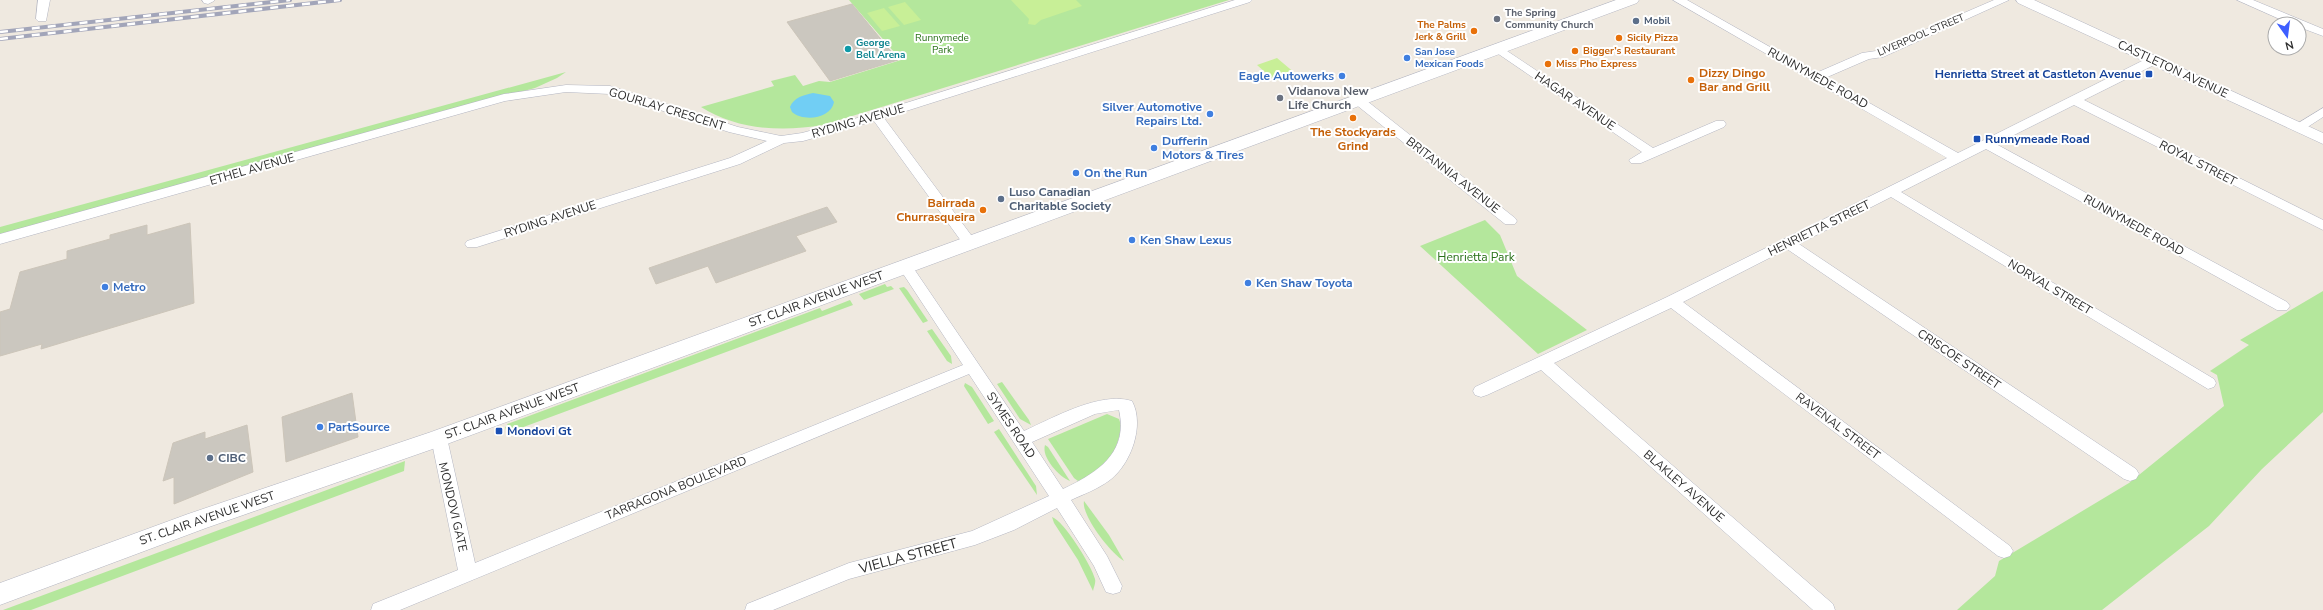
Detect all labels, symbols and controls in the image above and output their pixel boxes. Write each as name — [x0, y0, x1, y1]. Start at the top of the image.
place label: The Spring Community Church — [1505, 6, 1594, 32]
street label: LIVERPOOL STREET — [1875, 10, 1967, 60]
marker: The Spring Community Church — [1492, 14, 1502, 24]
place label: Mobil — [1644, 14, 1671, 28]
marker: Mobil — [1631, 16, 1641, 26]
north arrow — [2267, 16, 2307, 56]
place label: The Palms Jerk & Grill — [1414, 18, 1467, 44]
marker: The Palms Jerk & Grill — [1469, 26, 1479, 36]
park label: Runnymede Park — [915, 31, 969, 57]
place label: Sicily Pizza — [1627, 31, 1678, 45]
marker: Sicily Pizza — [1614, 33, 1624, 43]
place label: George Bell Arena — [856, 36, 905, 62]
street label: CASTLETON AVENUE — [2115, 36, 2231, 102]
text: N — [2283, 37, 2295, 53]
marker: George Bell Arena — [843, 44, 853, 54]
place label: Bigger’s Restaurant — [1583, 44, 1675, 58]
street label: RUNNYMEDE ROAD — [1765, 44, 1871, 112]
place label: San Jose Mexican Foods — [1415, 45, 1484, 71]
marker: Bigger’s Restaurant — [1570, 46, 1580, 56]
marker: San Jose Mexican Foods — [1402, 53, 1412, 63]
place label: Miss Pho Express — [1556, 57, 1637, 71]
marker: Miss Pho Express — [1543, 59, 1553, 69]
place label: Dizzy Dingo Bar and Grill — [1699, 65, 1770, 95]
place label: Henrietta Street at Castleton Avenue — [1935, 66, 2141, 82]
place label: Eagle Autowerks — [1239, 68, 1334, 84]
street label: HAGAR AVENUE — [1531, 68, 1619, 134]
marker: Henrietta Street at Castleton Avenue — [2144, 69, 2154, 79]
marker: Eagle Autowerks — [1337, 71, 1347, 81]
marker: Dizzy Dingo Bar and Grill — [1686, 75, 1696, 85]
place label: Vidanova New Life Church — [1287, 83, 1370, 113]
street label: GOURLAY CRESCENT — [607, 84, 728, 135]
marker: Vidanova New Life Church — [1275, 93, 1285, 103]
place label: Silver Automotive Repairs Ltd. — [1102, 99, 1202, 129]
street label: RYDING AVENUE — [810, 100, 906, 142]
marker: Silver Automotive Repairs Ltd. — [1205, 109, 1215, 119]
marker: The Stockyards Grind — [1348, 113, 1358, 123]
place label: The Stockyards Grind — [1310, 124, 1396, 154]
place label: Runnymeade Road — [1985, 131, 2090, 147]
place label: Dufferin Motors & Tires — [1162, 133, 1244, 163]
street label: BRITANNIA AVENUE — [1403, 133, 1503, 217]
marker: Runnymeade Road — [1972, 134, 1982, 144]
street label: ROYAL STREET — [2157, 137, 2240, 190]
marker: Dufferin Motors & Tires — [1149, 143, 1159, 153]
street label: ETHEL AVENUE — [208, 149, 296, 189]
place label: On the Run — [1084, 165, 1147, 181]
marker: On the Run — [1071, 168, 1081, 178]
place label: Luso Canadian Charitable Society — [1009, 184, 1112, 214]
street label: RUNNYMEDE ROAD — [2081, 191, 2187, 259]
marker: Luso Canadian Charitable Society — [996, 194, 1006, 204]
place label: Bairrada Churrasqueira — [896, 195, 975, 225]
street label: HENRIETTA STREET — [1765, 196, 1874, 260]
street label: RYDING AVENUE — [502, 197, 598, 241]
marker: Bairrada Churrasqueira — [978, 205, 988, 215]
place label: Ken Shaw Lexus — [1140, 232, 1232, 248]
marker: Ken Shaw Lexus — [1127, 235, 1137, 245]
park label: Henrietta Park — [1437, 249, 1516, 265]
street label: NORVAL STREET — [2005, 256, 2096, 319]
street label: ST. CLAIR AVENUE WEST — [746, 267, 886, 331]
place label: Ken Shaw Toyota — [1256, 275, 1353, 291]
marker: Ken Shaw Toyota — [1243, 278, 1253, 288]
place label: Metro — [113, 279, 146, 295]
marker: Metro — [100, 282, 110, 292]
street label: CRISCOE STREET — [1914, 325, 2004, 393]
street label: ST. CLAIR AVENUE WEST — [442, 379, 582, 443]
street label: SYMES ROAD — [983, 389, 1039, 461]
street label: RAVENAL STREET — [1792, 389, 1884, 464]
place label: PartSource — [328, 419, 390, 435]
marker: PartSource — [315, 422, 325, 432]
place label: Mondovi Gt — [507, 423, 572, 439]
marker: Mondovi Gt — [494, 426, 504, 436]
street label: BLAKLEY AVENUE — [1640, 446, 1728, 526]
place label: CIBC — [218, 450, 246, 466]
street label: TARRAGONA BOULEVARD — [603, 452, 749, 524]
marker: CIBC — [205, 453, 215, 463]
street label: MONDOVI GATE — [435, 461, 471, 553]
street label: ST. CLAIR AVENUE WEST — [137, 487, 278, 549]
street label: VIELLA STREET — [856, 534, 960, 578]

